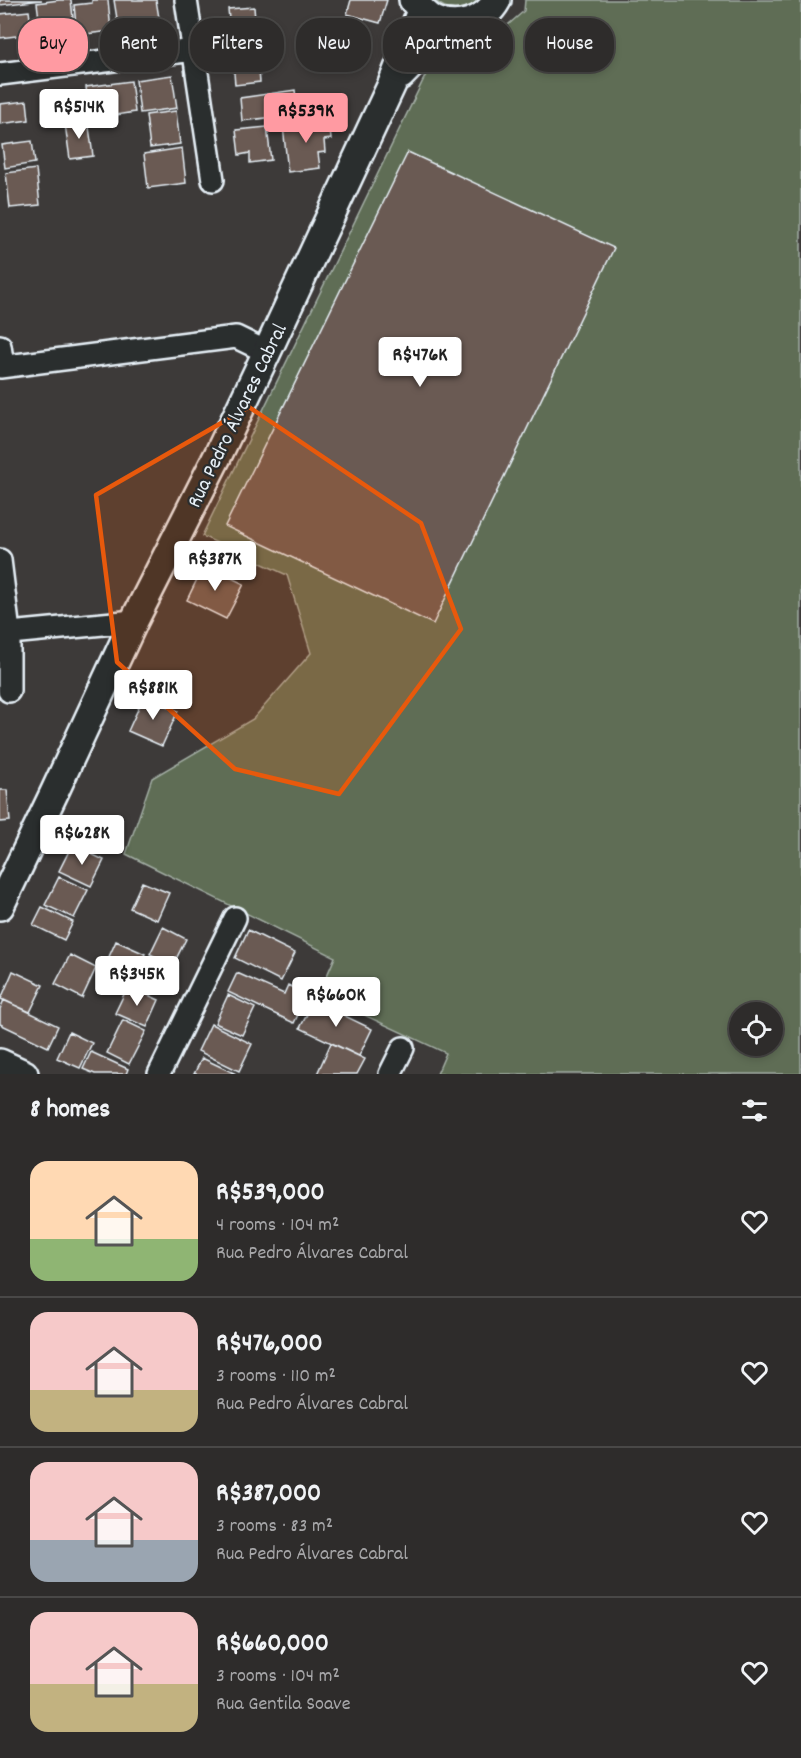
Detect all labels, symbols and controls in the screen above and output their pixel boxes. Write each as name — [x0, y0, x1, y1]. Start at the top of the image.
chip: Buy — [18, 18, 88, 72]
chip: Rent — [100, 18, 178, 72]
chip: Filters — [190, 18, 284, 72]
chip: New — [296, 18, 371, 72]
chip: Apartment — [383, 18, 513, 72]
chip: House — [525, 18, 614, 72]
pin: R$514K — [30, 89, 128, 140]
pin: R$539K — [257, 93, 355, 144]
text: R$514K — [53, 94, 105, 122]
text: R$539K — [278, 98, 334, 126]
street label: Rua Pedro Álvares Cabral — [181, 319, 296, 513]
pin: R$476K — [371, 337, 469, 388]
text: R$476K — [393, 342, 447, 370]
pin: R$387K — [166, 541, 264, 592]
text: R$387K — [188, 546, 242, 574]
pin: R$881K — [104, 670, 202, 721]
text: R$881K — [128, 675, 178, 703]
pin: R$628K — [33, 815, 131, 866]
text: R$628K — [54, 820, 110, 848]
pin: R$345K — [88, 956, 186, 1007]
text: R$345K — [109, 961, 165, 989]
pin: R$660K — [287, 977, 385, 1028]
text: R$660K — [306, 982, 366, 1010]
map controls — [729, 1002, 783, 1056]
button: locate — [729, 1002, 783, 1056]
text: 8 homes — [30, 1092, 110, 1129]
icon: filters — [738, 1094, 771, 1127]
text: R$539,000 — [216, 1175, 325, 1212]
icon: home — [78, 1185, 150, 1257]
icon: heart — [738, 1205, 771, 1238]
text: 4 rooms · 104 m² — [216, 1212, 339, 1240]
text: Rua Pedro Álvares Cabral — [216, 1240, 408, 1268]
text: R$476,000 — [216, 1326, 323, 1363]
icon: home — [78, 1336, 150, 1408]
icon: heart — [738, 1356, 771, 1389]
text: 3 rooms · 110 m² — [216, 1363, 336, 1391]
text: Rua Pedro Álvares Cabral — [216, 1391, 408, 1419]
text: R$387,000 — [216, 1476, 321, 1513]
icon: home — [78, 1486, 150, 1558]
icon: heart — [738, 1506, 771, 1539]
text: 3 rooms · 83 m² — [216, 1513, 333, 1541]
text: Rua Pedro Álvares Cabral — [216, 1541, 408, 1569]
text: R$660,000 — [216, 1626, 329, 1663]
icon: home — [78, 1636, 150, 1708]
icon: heart — [738, 1656, 771, 1689]
text: 3 rooms · 104 m² — [216, 1663, 340, 1691]
text: Rua Gentila Soave — [216, 1691, 350, 1719]

